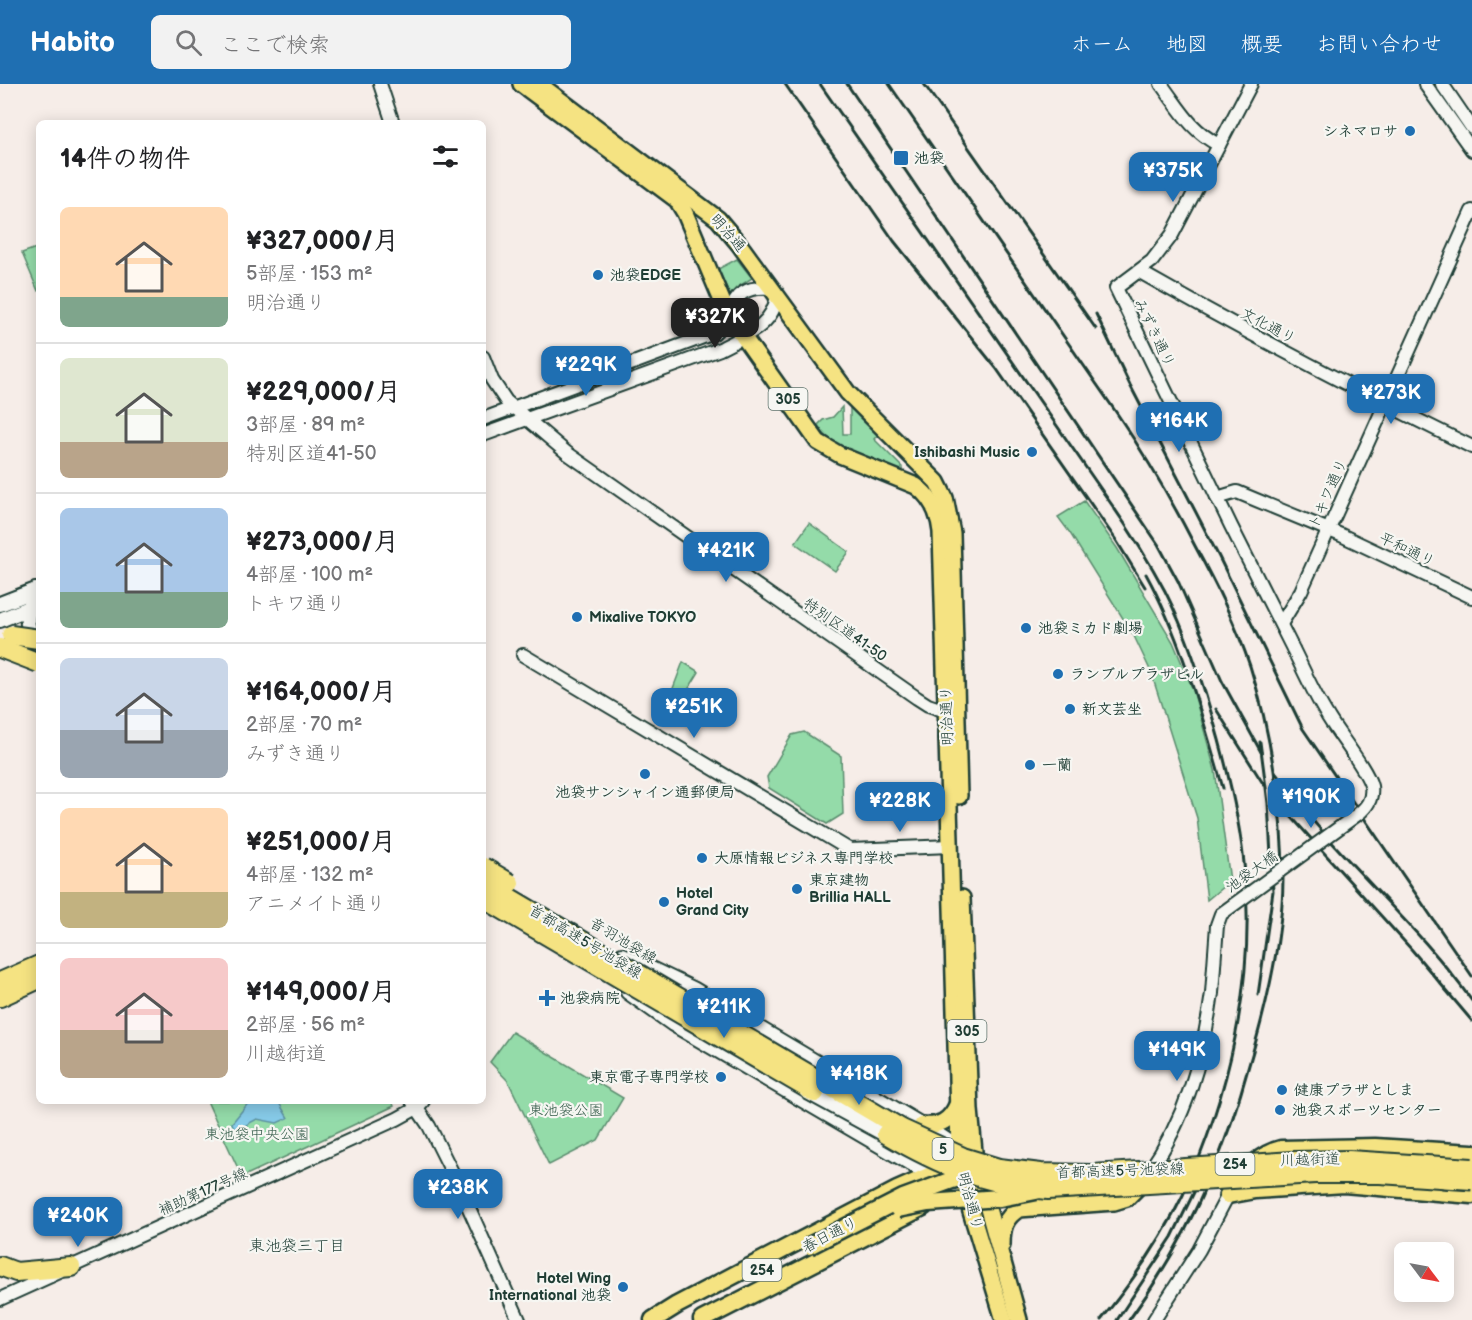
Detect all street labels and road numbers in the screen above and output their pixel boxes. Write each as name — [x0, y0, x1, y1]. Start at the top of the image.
street label: 明治通 — [706, 210, 750, 256]
street label: みずき通り — [1129, 295, 1179, 371]
street label: 文化通り — [1237, 304, 1299, 348]
road number: 305 — [768, 388, 808, 410]
street label: トキワ通り — [1304, 456, 1352, 532]
street label: 平和通り — [1376, 528, 1438, 572]
street label: 特別区道41-50 — [799, 594, 891, 666]
street label: 明治通り — [936, 686, 958, 746]
street label: 池袋大橋 — [1222, 847, 1282, 897]
street label: 首都高速5号池袋線 — [525, 901, 645, 983]
street label: 音羽池袋線 — [586, 914, 660, 968]
road number: 305 — [948, 1020, 986, 1042]
road number: 5 — [932, 1138, 954, 1160]
street label: 川越街道 — [1280, 1149, 1340, 1171]
road number: 254 — [1216, 1153, 1254, 1175]
street label: 首都高速5号池袋線 — [1055, 1159, 1185, 1183]
street label: 補助第177号線 — [155, 1164, 251, 1220]
street label: 明治通り — [953, 1170, 987, 1232]
street label: 春日通り — [799, 1213, 861, 1257]
road number: 254 — [742, 1259, 782, 1281]

